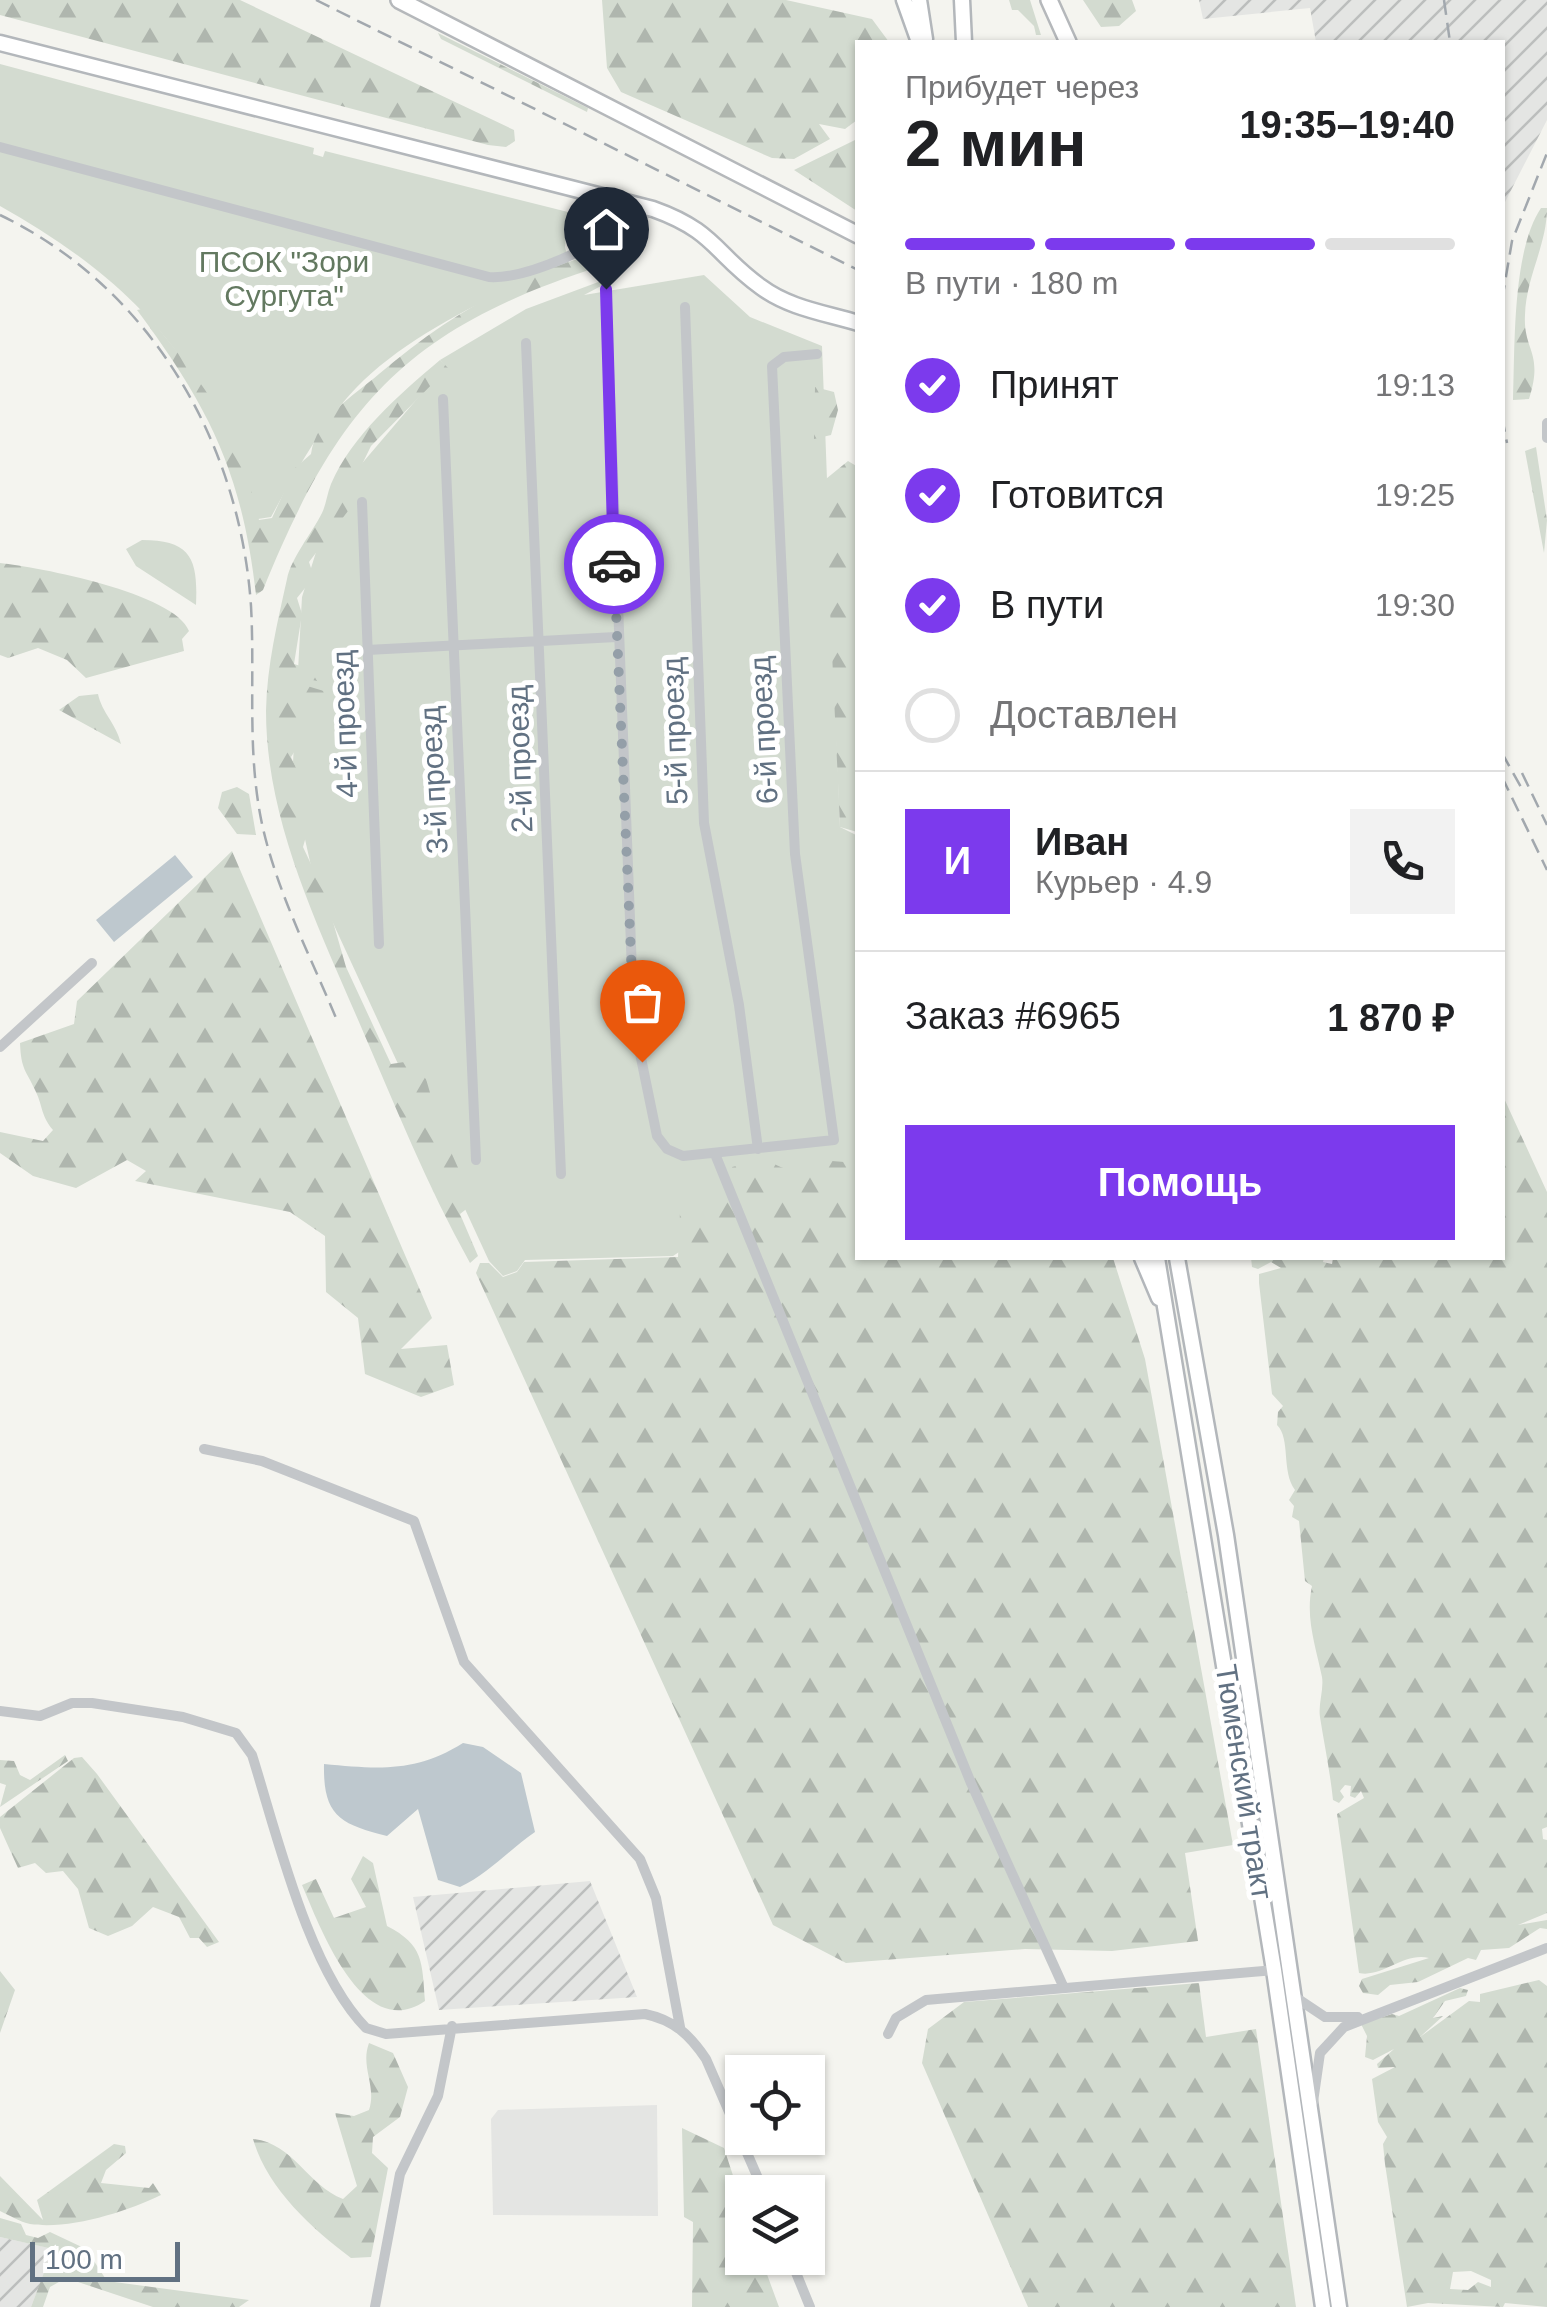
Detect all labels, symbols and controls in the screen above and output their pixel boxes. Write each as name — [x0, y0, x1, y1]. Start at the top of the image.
text: Прибудет через — [905, 69, 1139, 105]
text: 19:35–19:40 — [1239, 104, 1455, 146]
text: 2 мин — [905, 107, 1087, 180]
pin — [564, 187, 649, 290]
icon: home — [579, 202, 634, 257]
park label: ПСОК "Зори Сургута" — [199, 245, 369, 312]
text: В пути · 180 m — [905, 265, 1118, 301]
icon: check — [905, 358, 960, 413]
text: Принят — [990, 364, 1119, 406]
text: 19:13 — [1375, 367, 1455, 403]
icon: check — [905, 468, 960, 523]
text: Готовится — [990, 474, 1164, 516]
text: 19:25 — [1375, 477, 1455, 513]
courier — [564, 514, 664, 614]
icon: car — [587, 537, 642, 592]
icon: check — [905, 578, 960, 633]
text: В пути — [990, 584, 1104, 626]
text: 19:30 — [1375, 587, 1455, 623]
street label: 4-й проезд — [325, 649, 364, 799]
street label: 6-й проезд — [743, 655, 784, 805]
street label: 5-й проезд — [655, 656, 694, 806]
street label: 2-й проезд — [500, 684, 539, 834]
text: Доставлен — [990, 694, 1178, 736]
street label: 3-й проезд — [413, 705, 454, 855]
button: phone — [1350, 809, 1455, 914]
text: Иван — [1035, 821, 1129, 863]
text: И — [944, 840, 971, 882]
text: Курьер · 4.9 — [1035, 864, 1212, 900]
pin — [600, 960, 685, 1063]
icon: bag — [615, 975, 670, 1030]
text: Заказ #6965 — [905, 995, 1121, 1037]
text: 1 870 ₽ — [1327, 997, 1455, 1039]
button: Помощь — [905, 1125, 1455, 1240]
street label: Тюменский тракт — [1210, 1662, 1279, 1902]
map controls — [725, 2055, 825, 2275]
button: locate — [725, 2055, 825, 2155]
button: layers — [725, 2175, 825, 2275]
scale bar — [30, 2237, 180, 2282]
text: 100 m — [45, 2244, 123, 2275]

